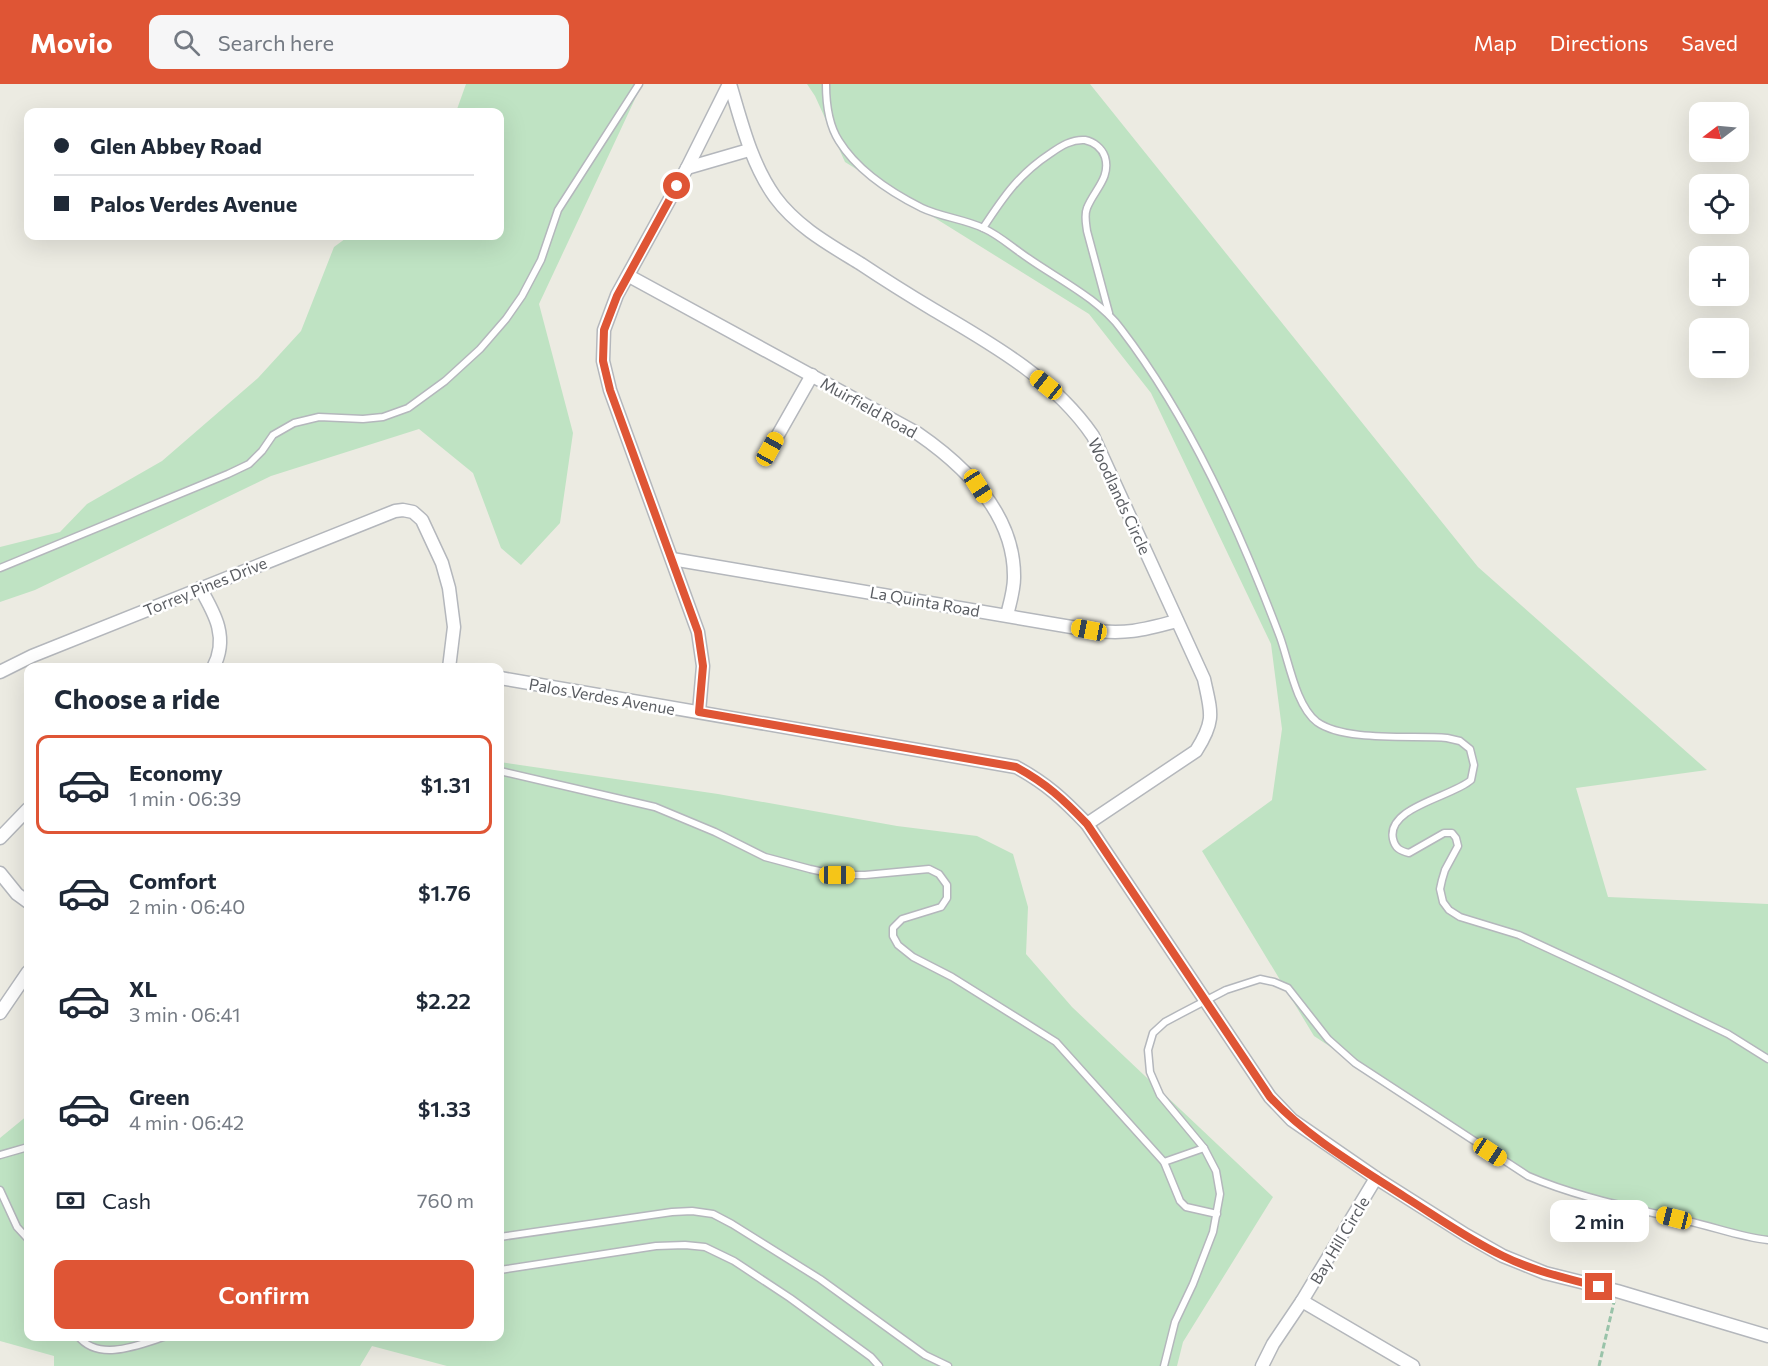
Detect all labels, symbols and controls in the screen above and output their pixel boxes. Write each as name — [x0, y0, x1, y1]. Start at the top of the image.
search box — [149, 15, 569, 69]
text: Movio — [30, 25, 113, 59]
icon: search — [170, 26, 203, 59]
text: Search here — [218, 29, 334, 56]
text: Map — [1474, 30, 1517, 55]
text: Directions — [1550, 30, 1648, 55]
text: Saved — [1681, 30, 1738, 55]
north arrow — [1689, 102, 1749, 162]
map controls — [1689, 102, 1749, 378]
text: Glen Abbey Road — [90, 132, 262, 159]
route start — [663, 172, 690, 199]
button: locate — [1689, 174, 1749, 234]
text: Palos Verdes Avenue — [90, 190, 297, 217]
button: + — [1689, 246, 1749, 306]
button: − — [1689, 318, 1749, 378]
car — [1026, 367, 1066, 403]
street label: Muirfield Road — [817, 373, 921, 441]
car — [753, 429, 787, 469]
street label: Woodlands Circle — [1085, 435, 1155, 557]
car — [961, 466, 995, 506]
street label: Torrey Pines Drive — [141, 553, 269, 619]
street label: La Quinta Road — [869, 582, 981, 620]
car — [1070, 618, 1108, 642]
street label: Palos Verdes Avenue — [527, 674, 677, 718]
text: Choose a ride — [54, 682, 220, 715]
icon: car — [57, 758, 111, 812]
text: Economy — [129, 759, 223, 786]
text: $1.31 — [421, 771, 471, 798]
text: 1 min · 06:39 — [129, 786, 241, 810]
icon: car — [57, 866, 111, 920]
car — [819, 866, 855, 884]
text: Comfort — [129, 867, 217, 894]
text: $1.76 — [418, 879, 471, 906]
text: 2 min · 06:40 — [129, 894, 245, 918]
icon: car — [57, 974, 111, 1028]
text: XL — [129, 975, 157, 1002]
text: $2.22 — [416, 987, 471, 1014]
text: 3 min · 06:41 — [129, 1002, 241, 1026]
icon: car — [57, 1082, 111, 1136]
text: Green — [129, 1083, 190, 1110]
text: $1.33 — [418, 1095, 471, 1122]
text: 4 min · 06:42 — [129, 1110, 244, 1134]
car — [1470, 1135, 1510, 1169]
icon: cash — [54, 1184, 87, 1217]
text: Cash — [102, 1187, 151, 1214]
text: 760 m — [417, 1188, 474, 1212]
street label: Bay Hill Circle — [1305, 1193, 1373, 1287]
callout: 2 min — [1550, 1200, 1648, 1242]
car — [1654, 1205, 1694, 1231]
text: 2 min — [1575, 1209, 1624, 1233]
button: Confirm — [54, 1260, 474, 1329]
route end — [1585, 1273, 1612, 1300]

